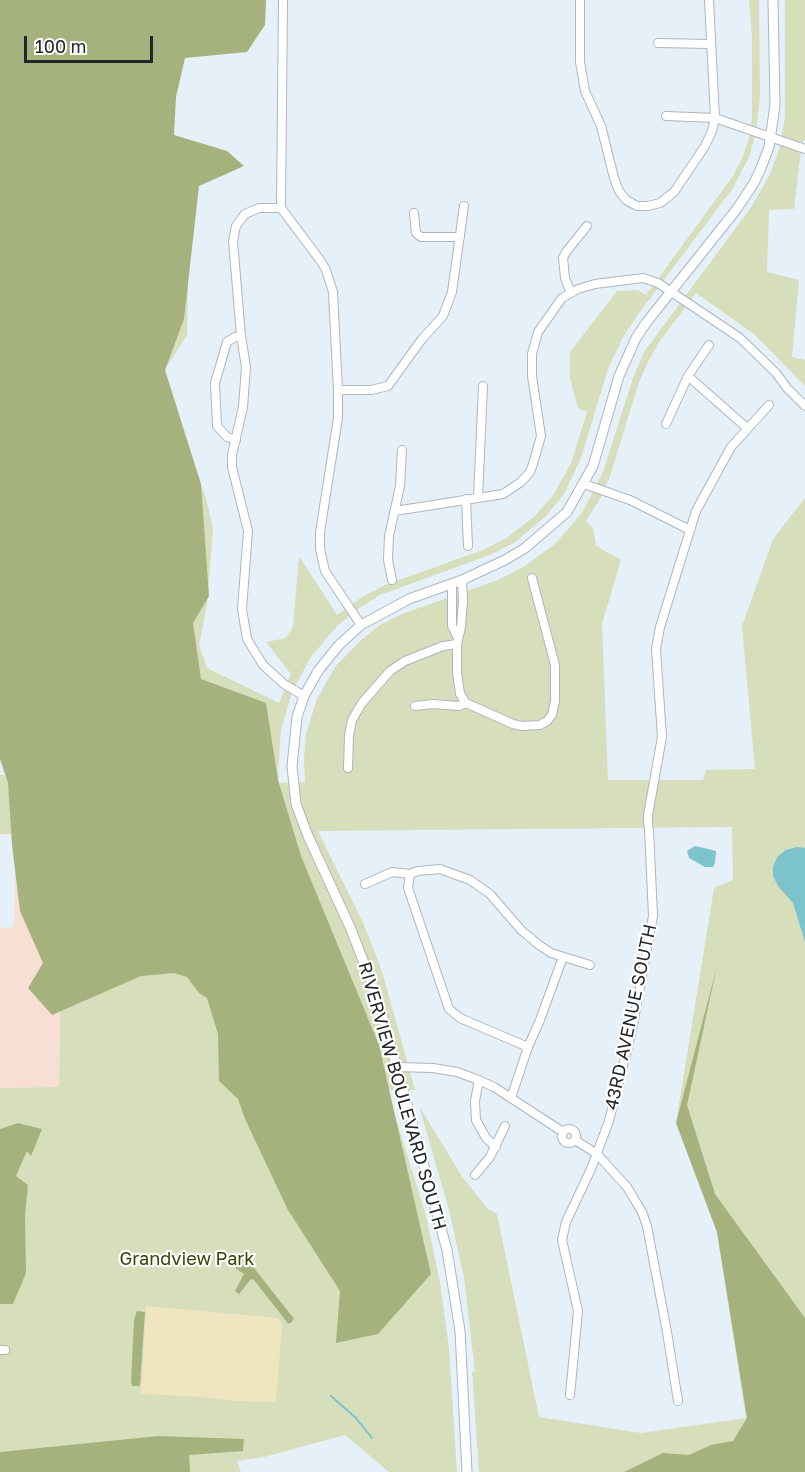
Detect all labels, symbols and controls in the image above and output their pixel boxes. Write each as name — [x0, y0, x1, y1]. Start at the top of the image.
scale bar — [27, 24, 156, 62]
text: 100 m — [35, 35, 86, 57]
street label: 43RD AVENUE SOUTH — [601, 922, 661, 1112]
street label: RIVERVIEW BOULEVARD SOUTH — [353, 960, 451, 1232]
park label: Grandview Park — [119, 1248, 255, 1270]

